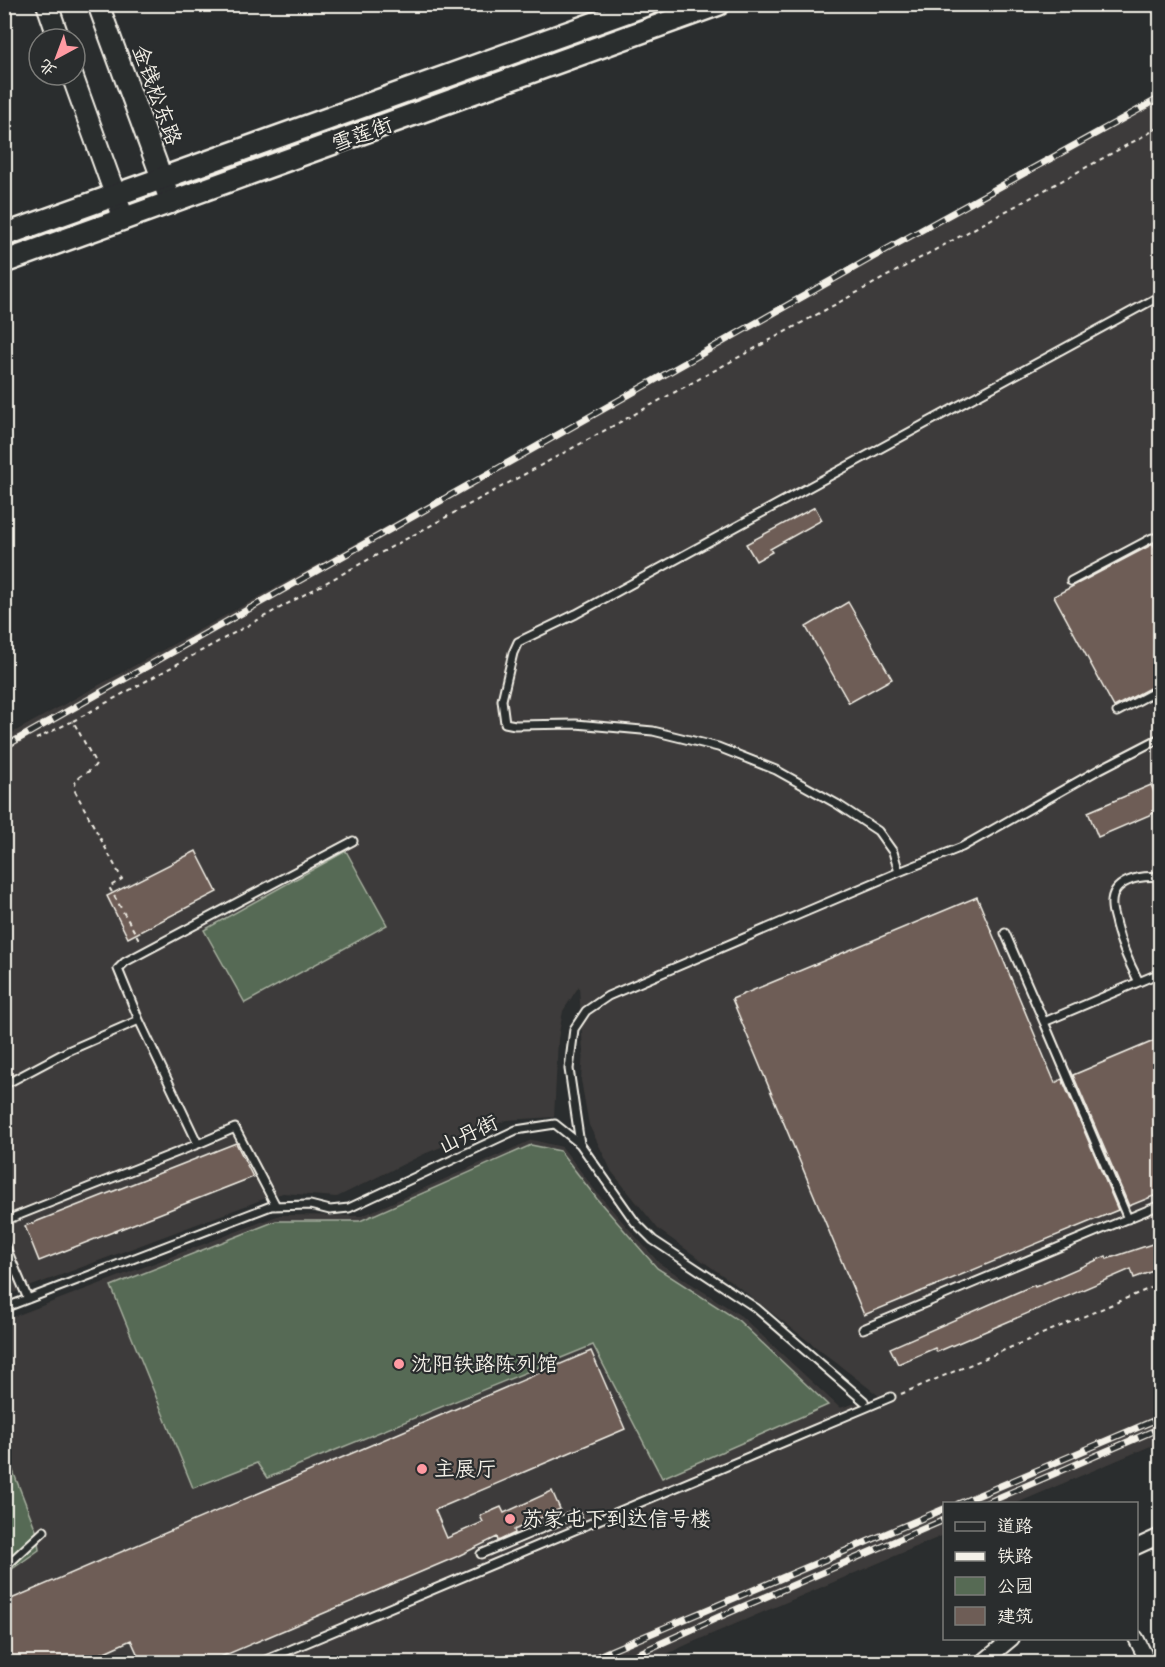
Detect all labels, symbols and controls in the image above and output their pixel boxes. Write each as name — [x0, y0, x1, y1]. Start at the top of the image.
north arrow — [27, 27, 87, 87]
street label: 金钱松东路 — [126, 41, 188, 149]
text: 北 — [35, 55, 60, 81]
street label: 雪莲街 — [328, 110, 396, 158]
street label: 山丹街 — [434, 1108, 502, 1160]
place label: 沈阳铁路陈列馆 — [411, 1350, 558, 1378]
marker: 沈阳铁路陈列馆 — [392, 1357, 406, 1371]
place label: 主展厅 — [434, 1455, 497, 1483]
marker: 主展厅 — [415, 1462, 429, 1476]
legend — [943, 1502, 1138, 1640]
place label: 苏家屯下到达信号楼 — [522, 1505, 711, 1533]
marker: 苏家屯下到达信号楼 — [503, 1512, 517, 1526]
text: 道路 — [997, 1514, 1033, 1538]
text: 铁路 — [997, 1544, 1033, 1568]
text: 公园 — [997, 1574, 1033, 1598]
text: 建筑 — [997, 1604, 1033, 1628]

